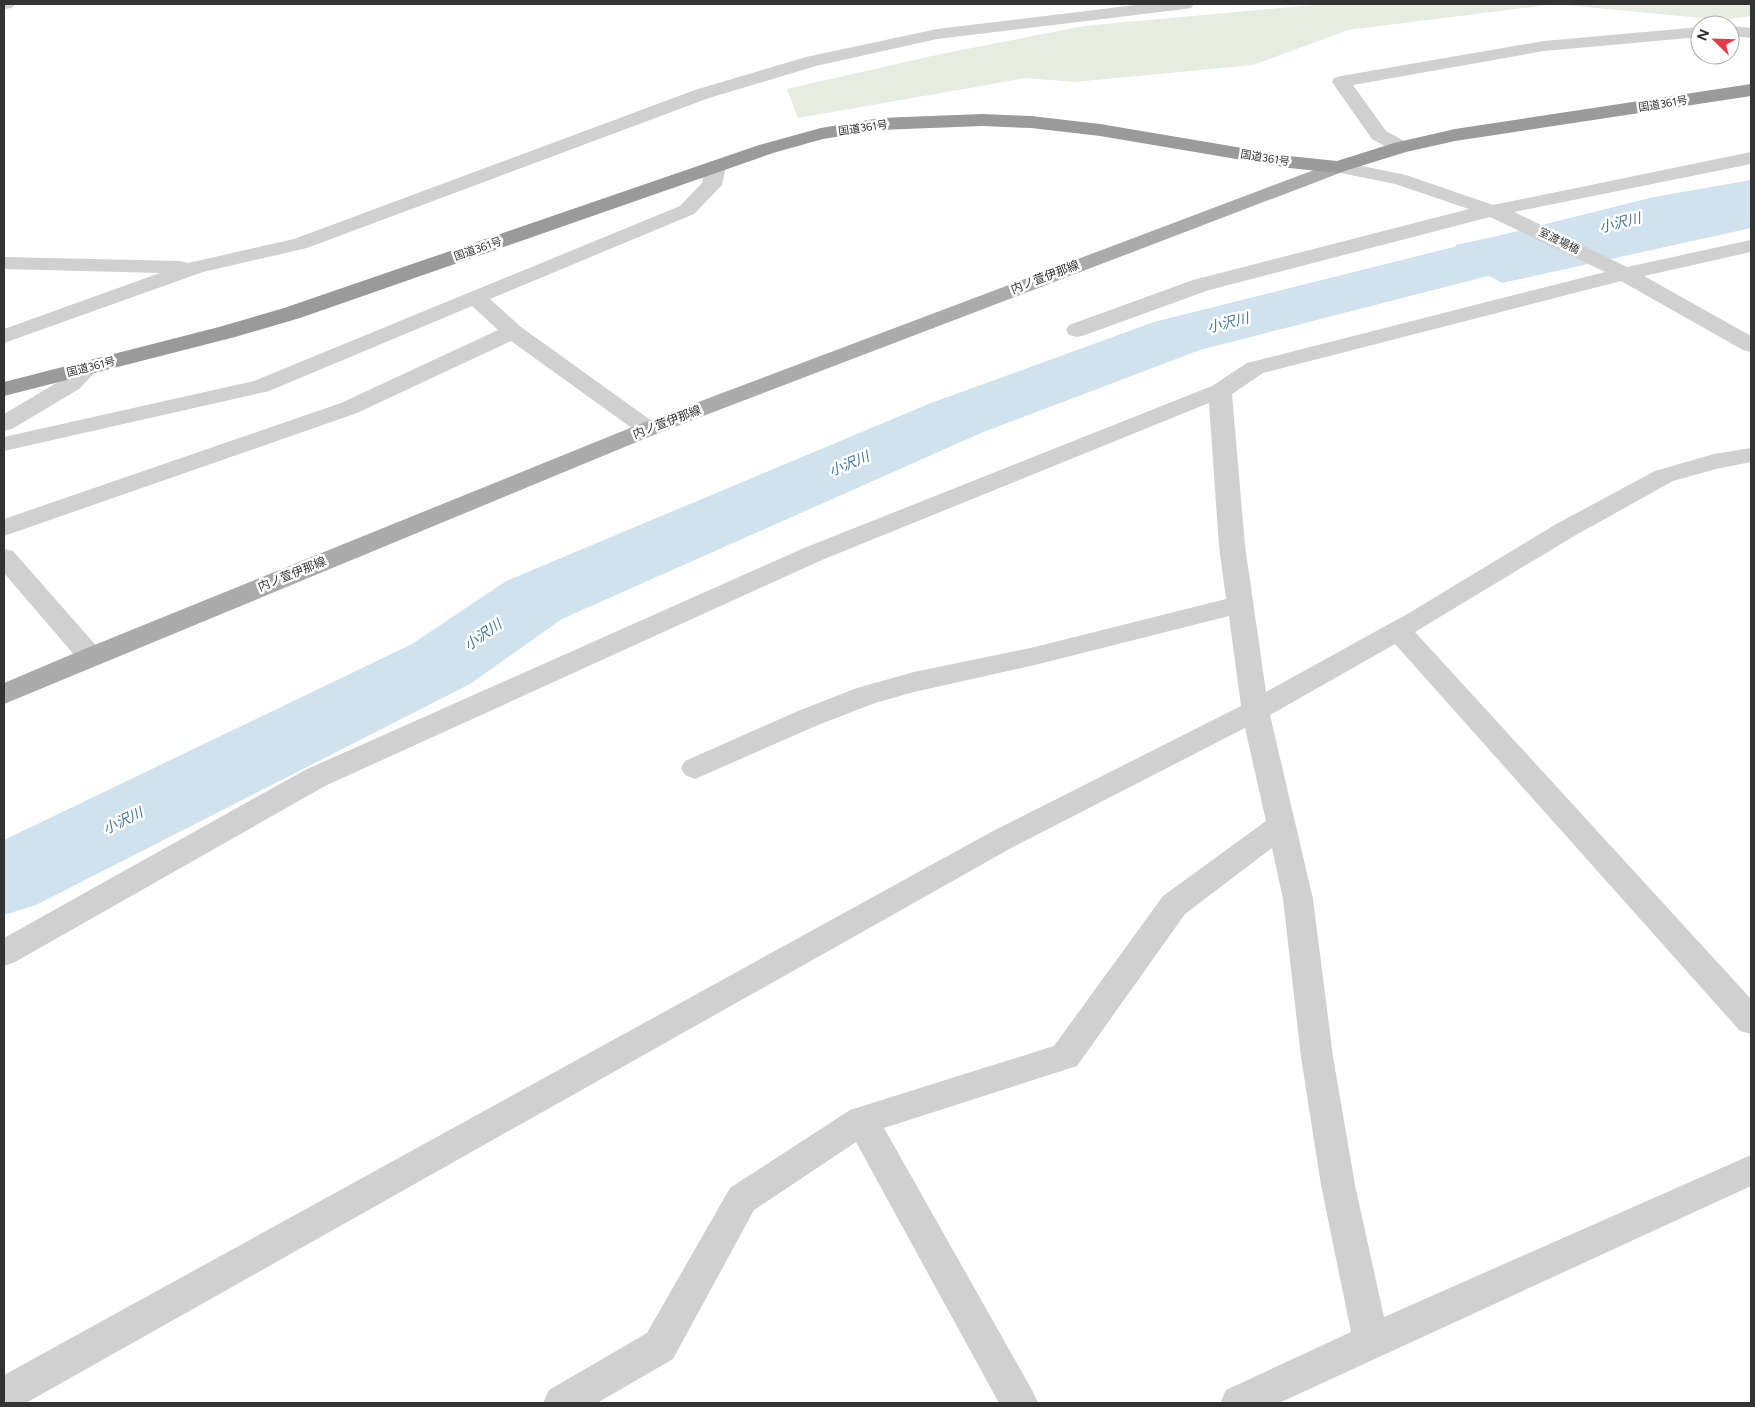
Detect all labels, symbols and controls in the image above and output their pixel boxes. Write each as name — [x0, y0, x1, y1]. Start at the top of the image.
north arrow — [1690, 15, 1740, 65]
text: N — [1694, 27, 1713, 43]
street label: 国道361号 — [1637, 94, 1689, 114]
street label: 国道361号 — [837, 118, 889, 138]
street label: 国道361号 — [1239, 148, 1291, 168]
water label: 小沢川 — [1598, 209, 1644, 236]
street label: 室渡場橋 — [1536, 226, 1582, 256]
street label: 国道361号 — [452, 235, 504, 263]
street label: 内ノ萱伊那線 — [1009, 258, 1081, 296]
water label: 小沢川 — [1206, 309, 1252, 336]
street label: 国道361号 — [65, 355, 117, 379]
street label: 内ノ萱伊那線 — [631, 403, 703, 441]
water label: 小沢川 — [826, 447, 873, 480]
street label: 内ノ萱伊那線 — [256, 554, 328, 594]
water label: 小沢川 — [461, 615, 507, 654]
water label: 小沢川 — [100, 803, 147, 838]

